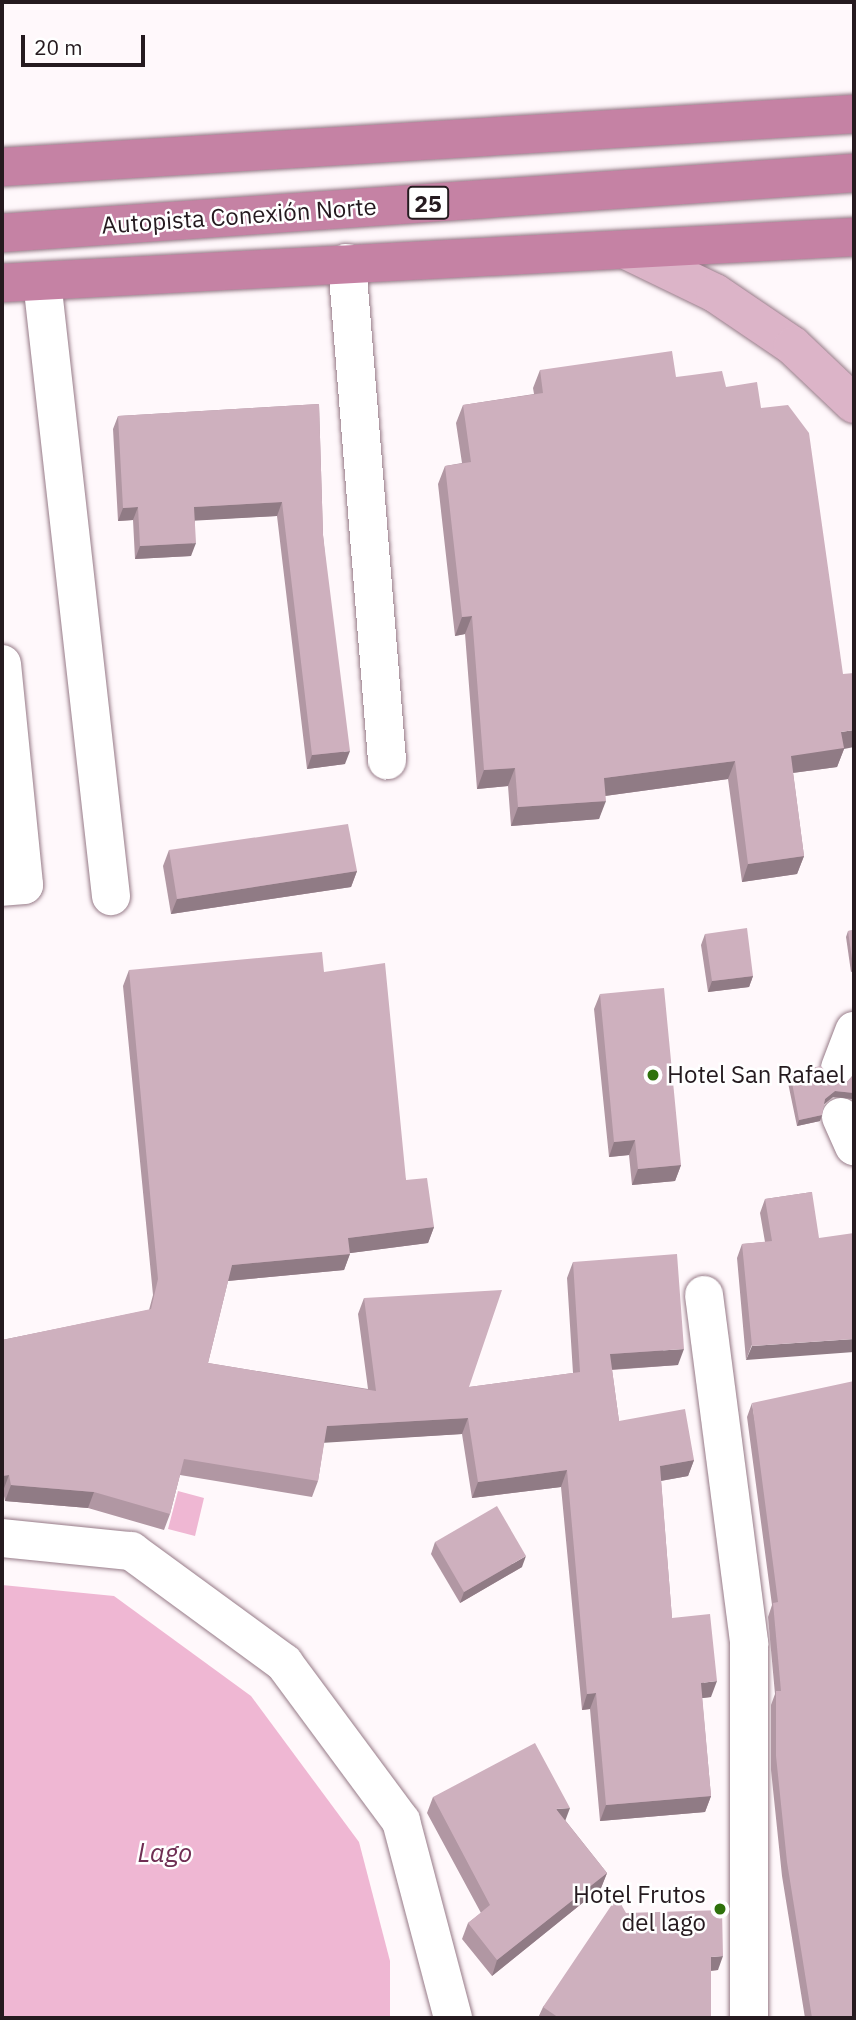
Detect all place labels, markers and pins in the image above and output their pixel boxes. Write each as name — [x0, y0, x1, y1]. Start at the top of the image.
place label: Hotel San Rafael — [667, 1061, 845, 1089]
marker: Hotel San Rafael — [645, 1067, 661, 1083]
place label: Hotel Frutos del lago — [573, 1881, 706, 1937]
marker: Hotel Frutos del lago — [712, 1901, 728, 1917]

